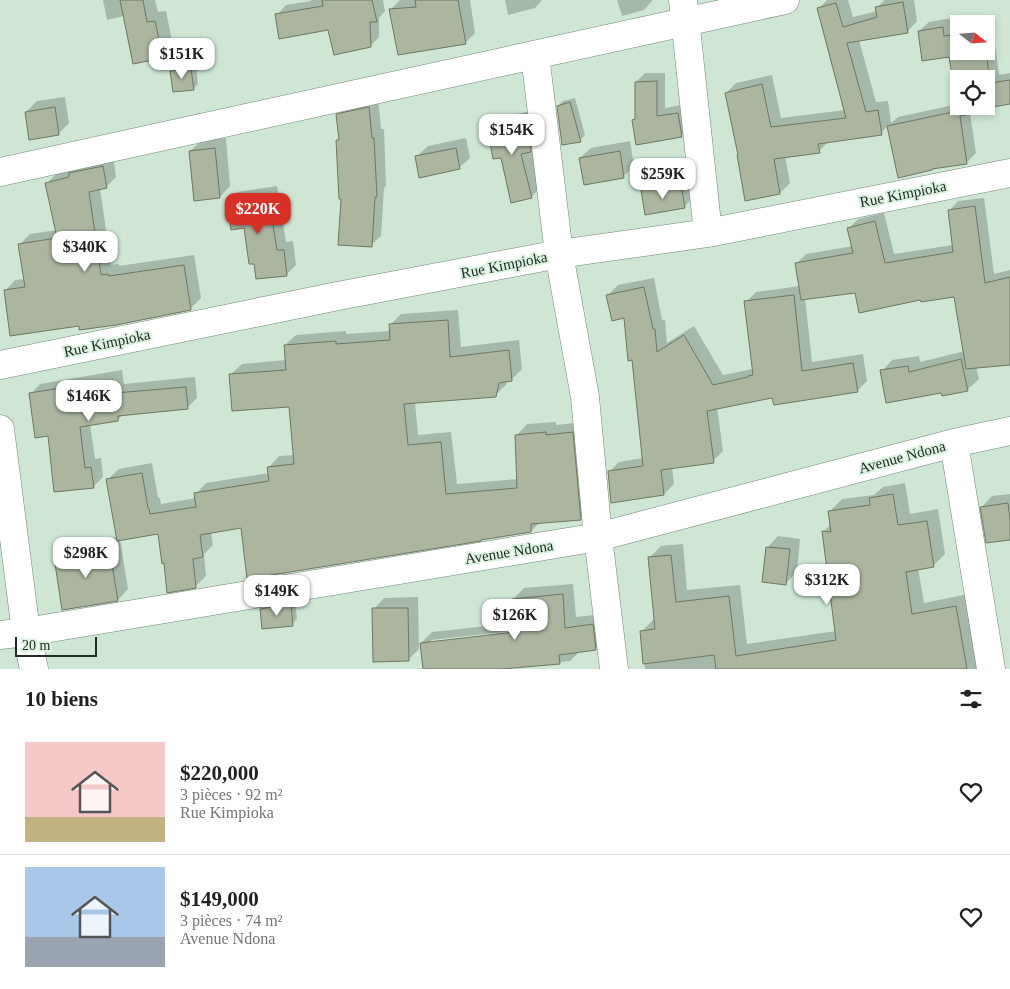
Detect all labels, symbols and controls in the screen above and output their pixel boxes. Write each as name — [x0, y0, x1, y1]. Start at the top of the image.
north arrow — [950, 15, 995, 60]
map controls — [950, 15, 995, 115]
pin: $151K — [147, 38, 217, 80]
text: $151K — [160, 45, 204, 62]
button: locate — [950, 70, 995, 115]
pin: $154K — [477, 114, 547, 156]
text: $154K — [490, 121, 534, 138]
pin: $259K — [628, 158, 698, 200]
text: $259K — [641, 165, 685, 182]
street label: Rue Kimpioka — [858, 178, 948, 210]
pin: $220K — [223, 192, 293, 235]
text: $220K — [236, 200, 280, 217]
pin: $340K — [50, 230, 120, 273]
text: $340K — [63, 238, 107, 255]
street label: Rue Kimpioka — [459, 249, 549, 281]
street label: Rue Kimpioka — [62, 326, 152, 360]
pin: $146K — [54, 380, 124, 422]
text: $146K — [67, 387, 111, 404]
street label: Avenue Ndona — [857, 438, 948, 476]
pin: $298K — [51, 536, 121, 579]
street label: Avenue Ndona — [464, 537, 555, 567]
text: $298K — [64, 544, 108, 561]
pin: $312K — [792, 564, 862, 606]
text: $312K — [805, 571, 849, 588]
pin: $149K — [242, 574, 312, 617]
text: $149K — [255, 582, 299, 599]
pin: $126K — [480, 598, 550, 641]
text: $126K — [493, 606, 537, 623]
scale bar — [15, 634, 98, 657]
text: 20 m — [22, 638, 50, 653]
icon: filters — [957, 685, 985, 713]
text: 10 biens — [25, 687, 98, 711]
text: $220,000 — [180, 761, 259, 785]
icon: home — [65, 762, 125, 822]
icon: heart — [957, 778, 985, 806]
text: 3 pièces · 92 m² — [180, 786, 283, 803]
text: Rue Kimpioka — [180, 804, 274, 821]
icon: home — [65, 887, 125, 947]
text: $149,000 — [180, 887, 259, 911]
icon: heart — [957, 903, 985, 931]
text: 3 pièces · 74 m² — [180, 912, 283, 929]
text: Avenue Ndona — [180, 930, 275, 947]

